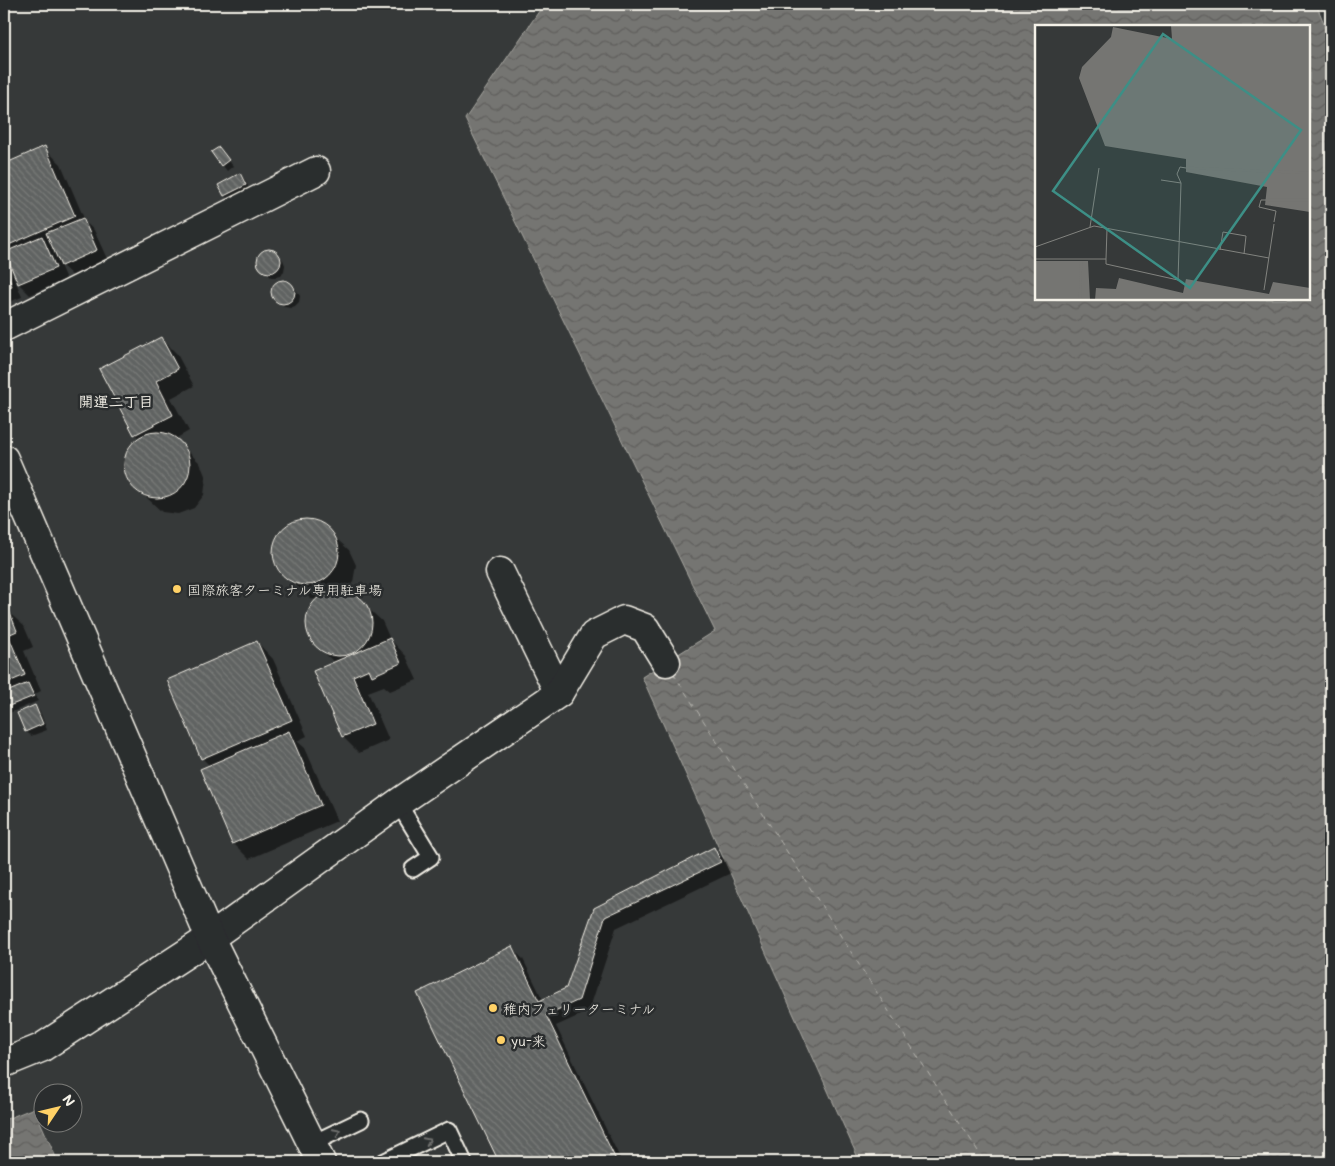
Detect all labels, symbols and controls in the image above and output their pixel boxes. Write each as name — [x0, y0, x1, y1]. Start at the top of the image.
inset map — [1035, 25, 1310, 300]
district label: 開運二丁目 — [78, 391, 154, 411]
place label: 国際旅客ターミナル専用駐車場 — [187, 580, 382, 599]
marker: 国際旅客ターミナル専用駐車場 — [171, 583, 183, 595]
place label: 稚内フェリーターミナル — [503, 999, 656, 1018]
marker: 稚内フェリーターミナル — [487, 1002, 499, 1014]
place label: yu-来 — [511, 1031, 546, 1050]
marker: yu-来 — [495, 1034, 507, 1046]
north arrow — [32, 1084, 82, 1134]
text: N — [58, 1090, 80, 1110]
one-way arrow — [332, 1128, 341, 1138]
one-way arrow — [421, 1137, 430, 1147]

